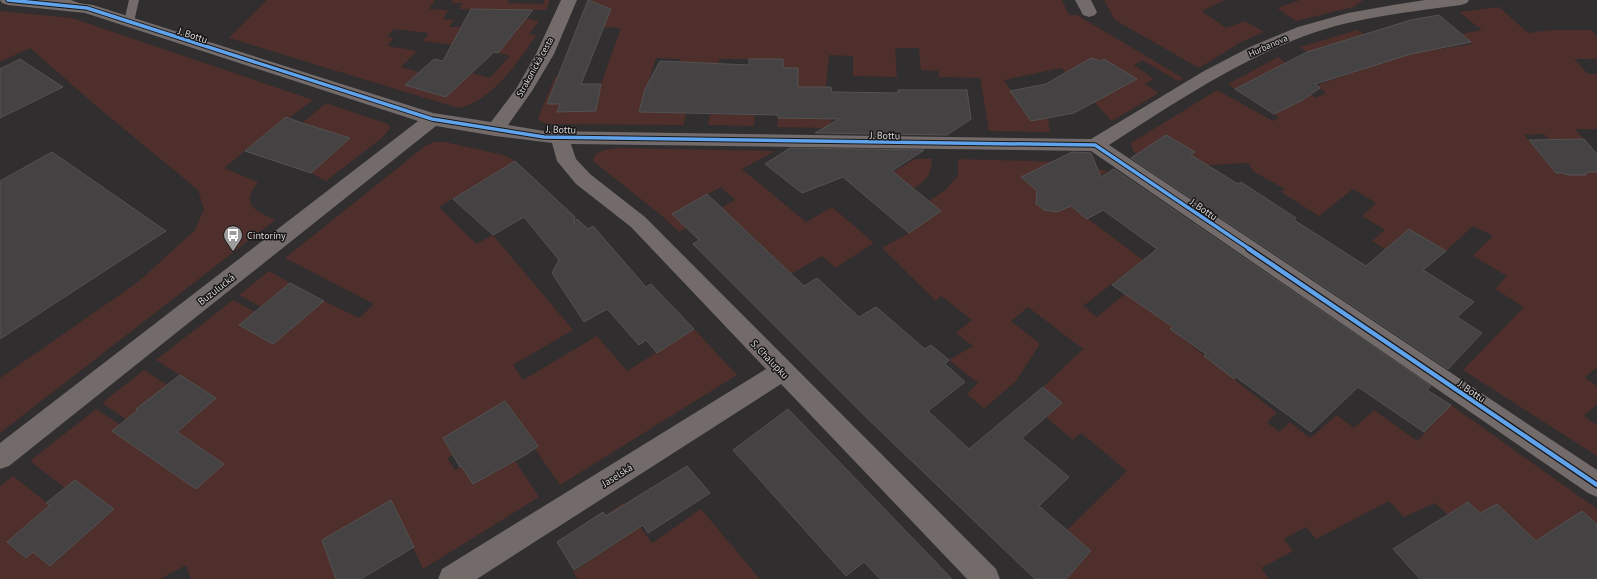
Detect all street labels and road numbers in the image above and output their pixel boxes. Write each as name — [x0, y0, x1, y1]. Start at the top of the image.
street label: J. Bottu — [175, 24, 209, 46]
street label: Hurbanova — [1246, 32, 1289, 59]
street label: Strakonická cesta — [514, 35, 556, 99]
street label: J. Bottu — [545, 122, 576, 137]
street label: J. Bottu — [869, 129, 900, 142]
street label: J. Bottu — [1187, 195, 1220, 223]
street label: Buzulucká — [195, 271, 238, 308]
street label: S. Chalupku — [748, 337, 791, 382]
street label: J. Bottu — [1455, 377, 1488, 405]
street label: Jaselská — [599, 461, 635, 490]

